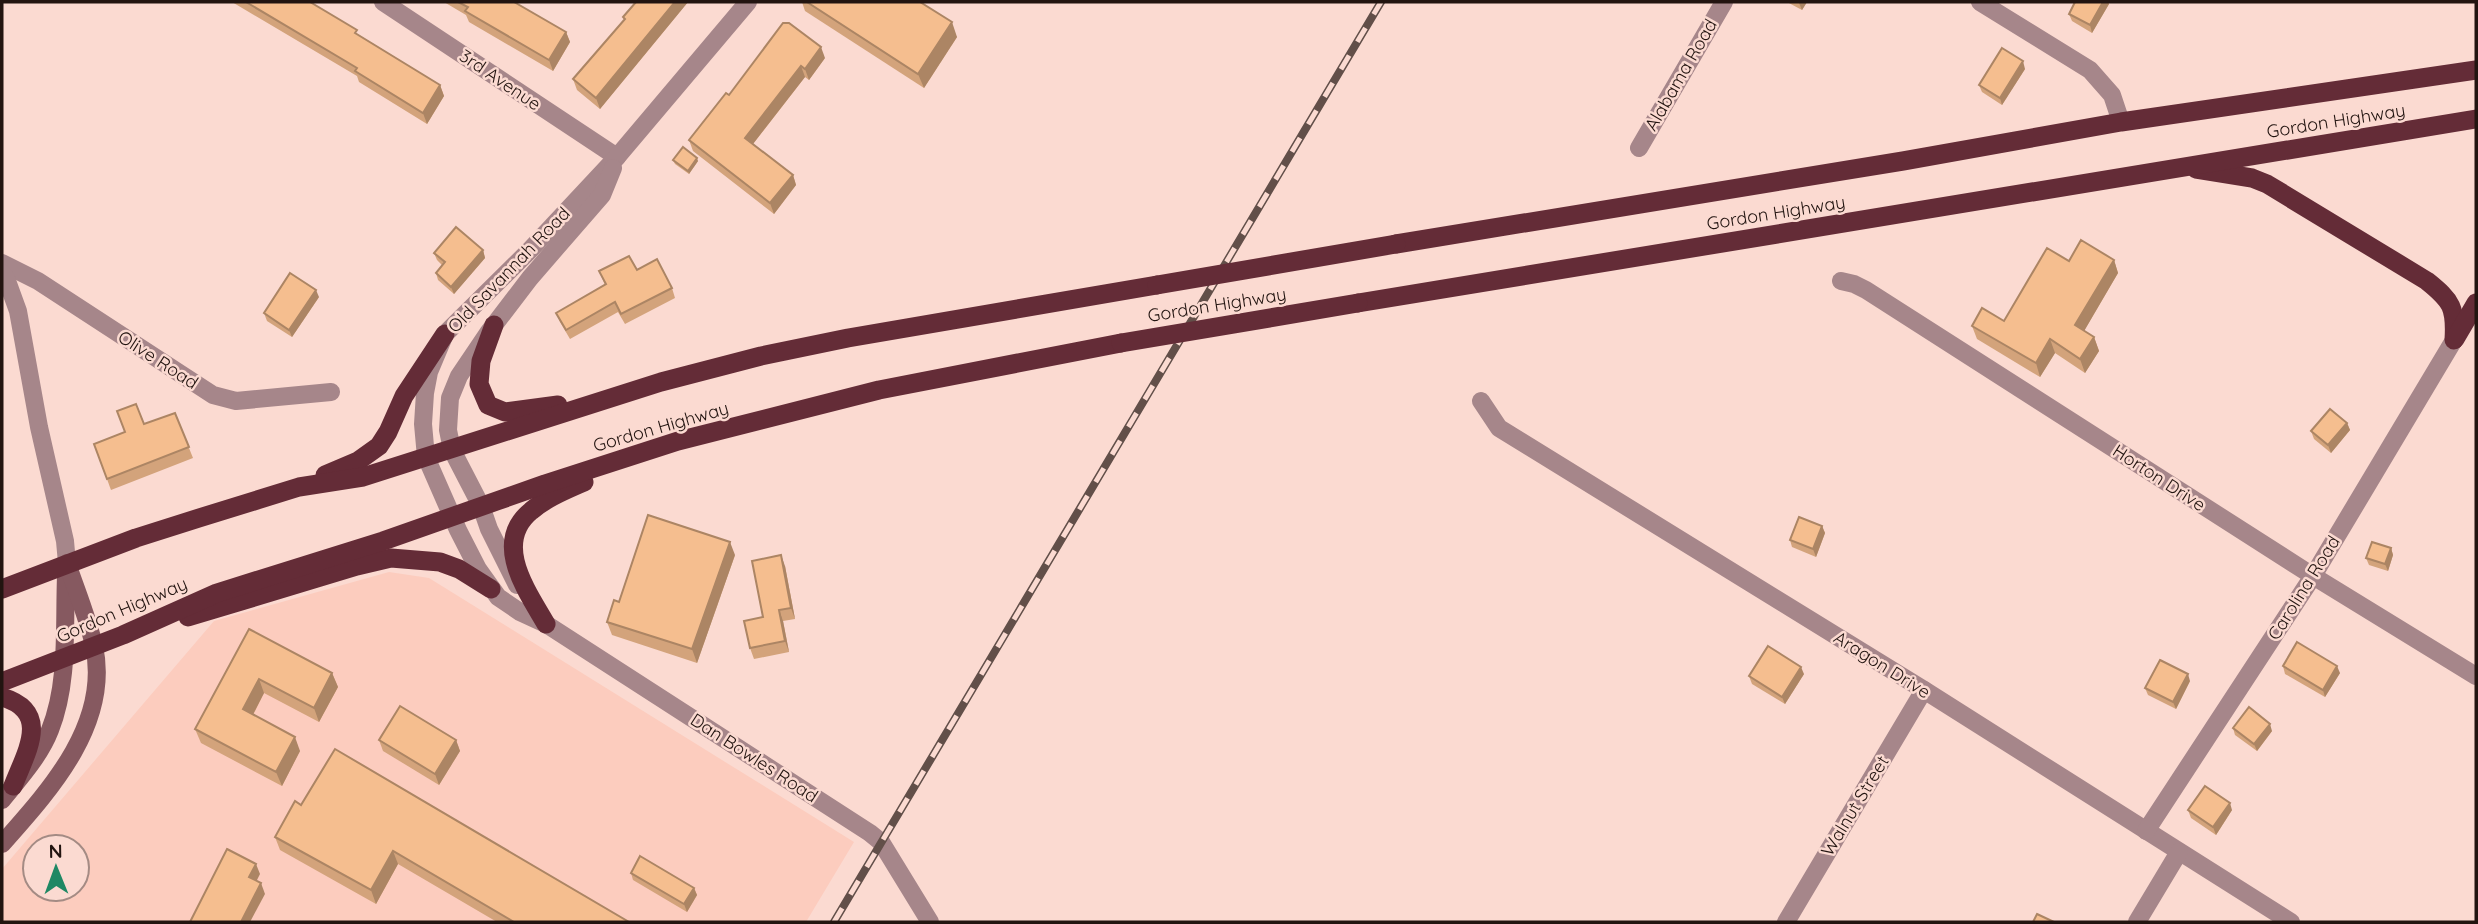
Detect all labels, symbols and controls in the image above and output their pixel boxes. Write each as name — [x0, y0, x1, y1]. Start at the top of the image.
street label: Alabama Road — [1639, 15, 1722, 135]
street label: 3rd Avenue — [455, 44, 545, 115]
street label: Gordon Highway — [2265, 98, 2407, 143]
street label: Gordon Highway — [1705, 190, 1847, 235]
street label: Old Savannah Road — [443, 202, 575, 337]
street label: Gordon Highway — [1146, 282, 1288, 327]
street label: Olive Road — [114, 325, 203, 394]
street label: Gordon Highway — [590, 396, 731, 457]
street label: Horton Drive — [2108, 439, 2210, 516]
street label: Carolina Road — [2262, 531, 2345, 644]
street label: Gordon Highway — [53, 572, 191, 647]
street label: Aragon Drive — [1830, 626, 1935, 703]
street label: Dan Bowles Road — [686, 708, 822, 807]
street label: Walnut Street — [1816, 751, 1894, 860]
north arrow — [21, 833, 91, 903]
text: N — [49, 839, 63, 863]

